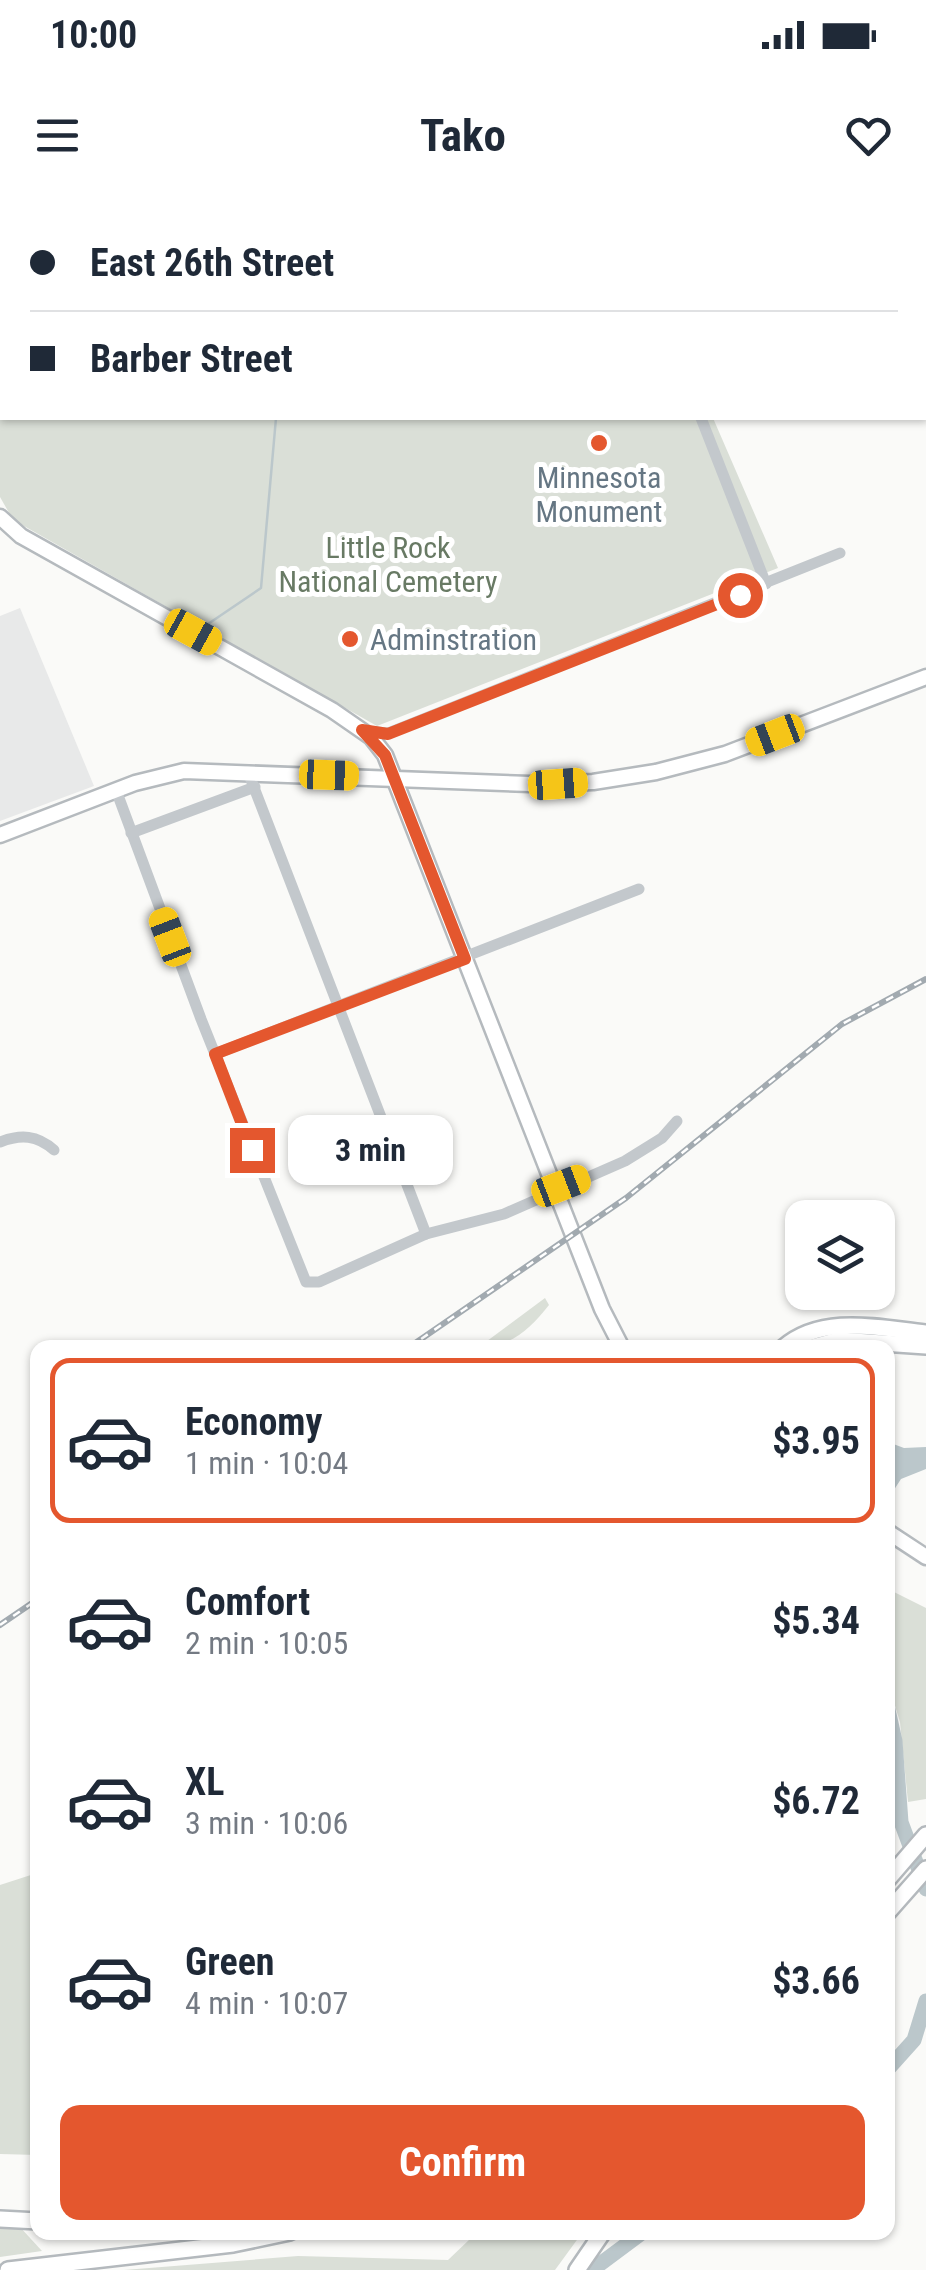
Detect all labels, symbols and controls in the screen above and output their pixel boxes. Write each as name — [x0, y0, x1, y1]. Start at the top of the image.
text: 10:00 — [50, 13, 137, 57]
icon: menu — [30, 108, 85, 163]
icon: heart — [841, 108, 896, 163]
text: Tako — [420, 109, 506, 162]
text: East 26th Street — [90, 241, 334, 285]
text: Barber Street — [90, 337, 293, 381]
marker: Minnesota Monument — [588, 432, 610, 454]
place label: Minnesota Monument — [536, 460, 662, 529]
park label: Little Rock National Cemetery — [278, 530, 498, 599]
route start — [718, 573, 763, 618]
car — [159, 604, 227, 660]
place label: Adminstration — [370, 622, 537, 657]
marker: Adminstration — [339, 628, 361, 650]
car — [742, 710, 808, 760]
car — [298, 759, 360, 791]
car — [527, 767, 589, 801]
car — [145, 904, 195, 970]
callout: 3 min — [287, 1115, 452, 1185]
route end — [230, 1128, 275, 1173]
text: 3 min — [335, 1131, 406, 1169]
car — [528, 1161, 594, 1211]
map controls — [785, 1200, 895, 1310]
button: layers — [785, 1200, 895, 1310]
icon: car — [65, 1396, 155, 1486]
text: Economy — [185, 1400, 322, 1444]
text: $3.95 — [772, 1419, 860, 1463]
text: 1 min · 10:04 — [185, 1444, 348, 1482]
icon: car — [65, 1576, 155, 1666]
text: Comfort — [185, 1580, 310, 1624]
text: $5.34 — [772, 1599, 860, 1643]
text: 2 min · 10:05 — [185, 1624, 348, 1662]
icon: car — [65, 1756, 155, 1846]
text: XL — [185, 1760, 224, 1804]
text: $6.72 — [772, 1779, 860, 1823]
text: 3 min · 10:06 — [185, 1804, 348, 1842]
icon: car — [65, 1936, 155, 2026]
text: Green — [185, 1940, 275, 1984]
text: $3.66 — [772, 1959, 860, 2003]
text: 4 min · 10:07 — [185, 1984, 348, 2022]
button: Confirm — [60, 2105, 865, 2220]

